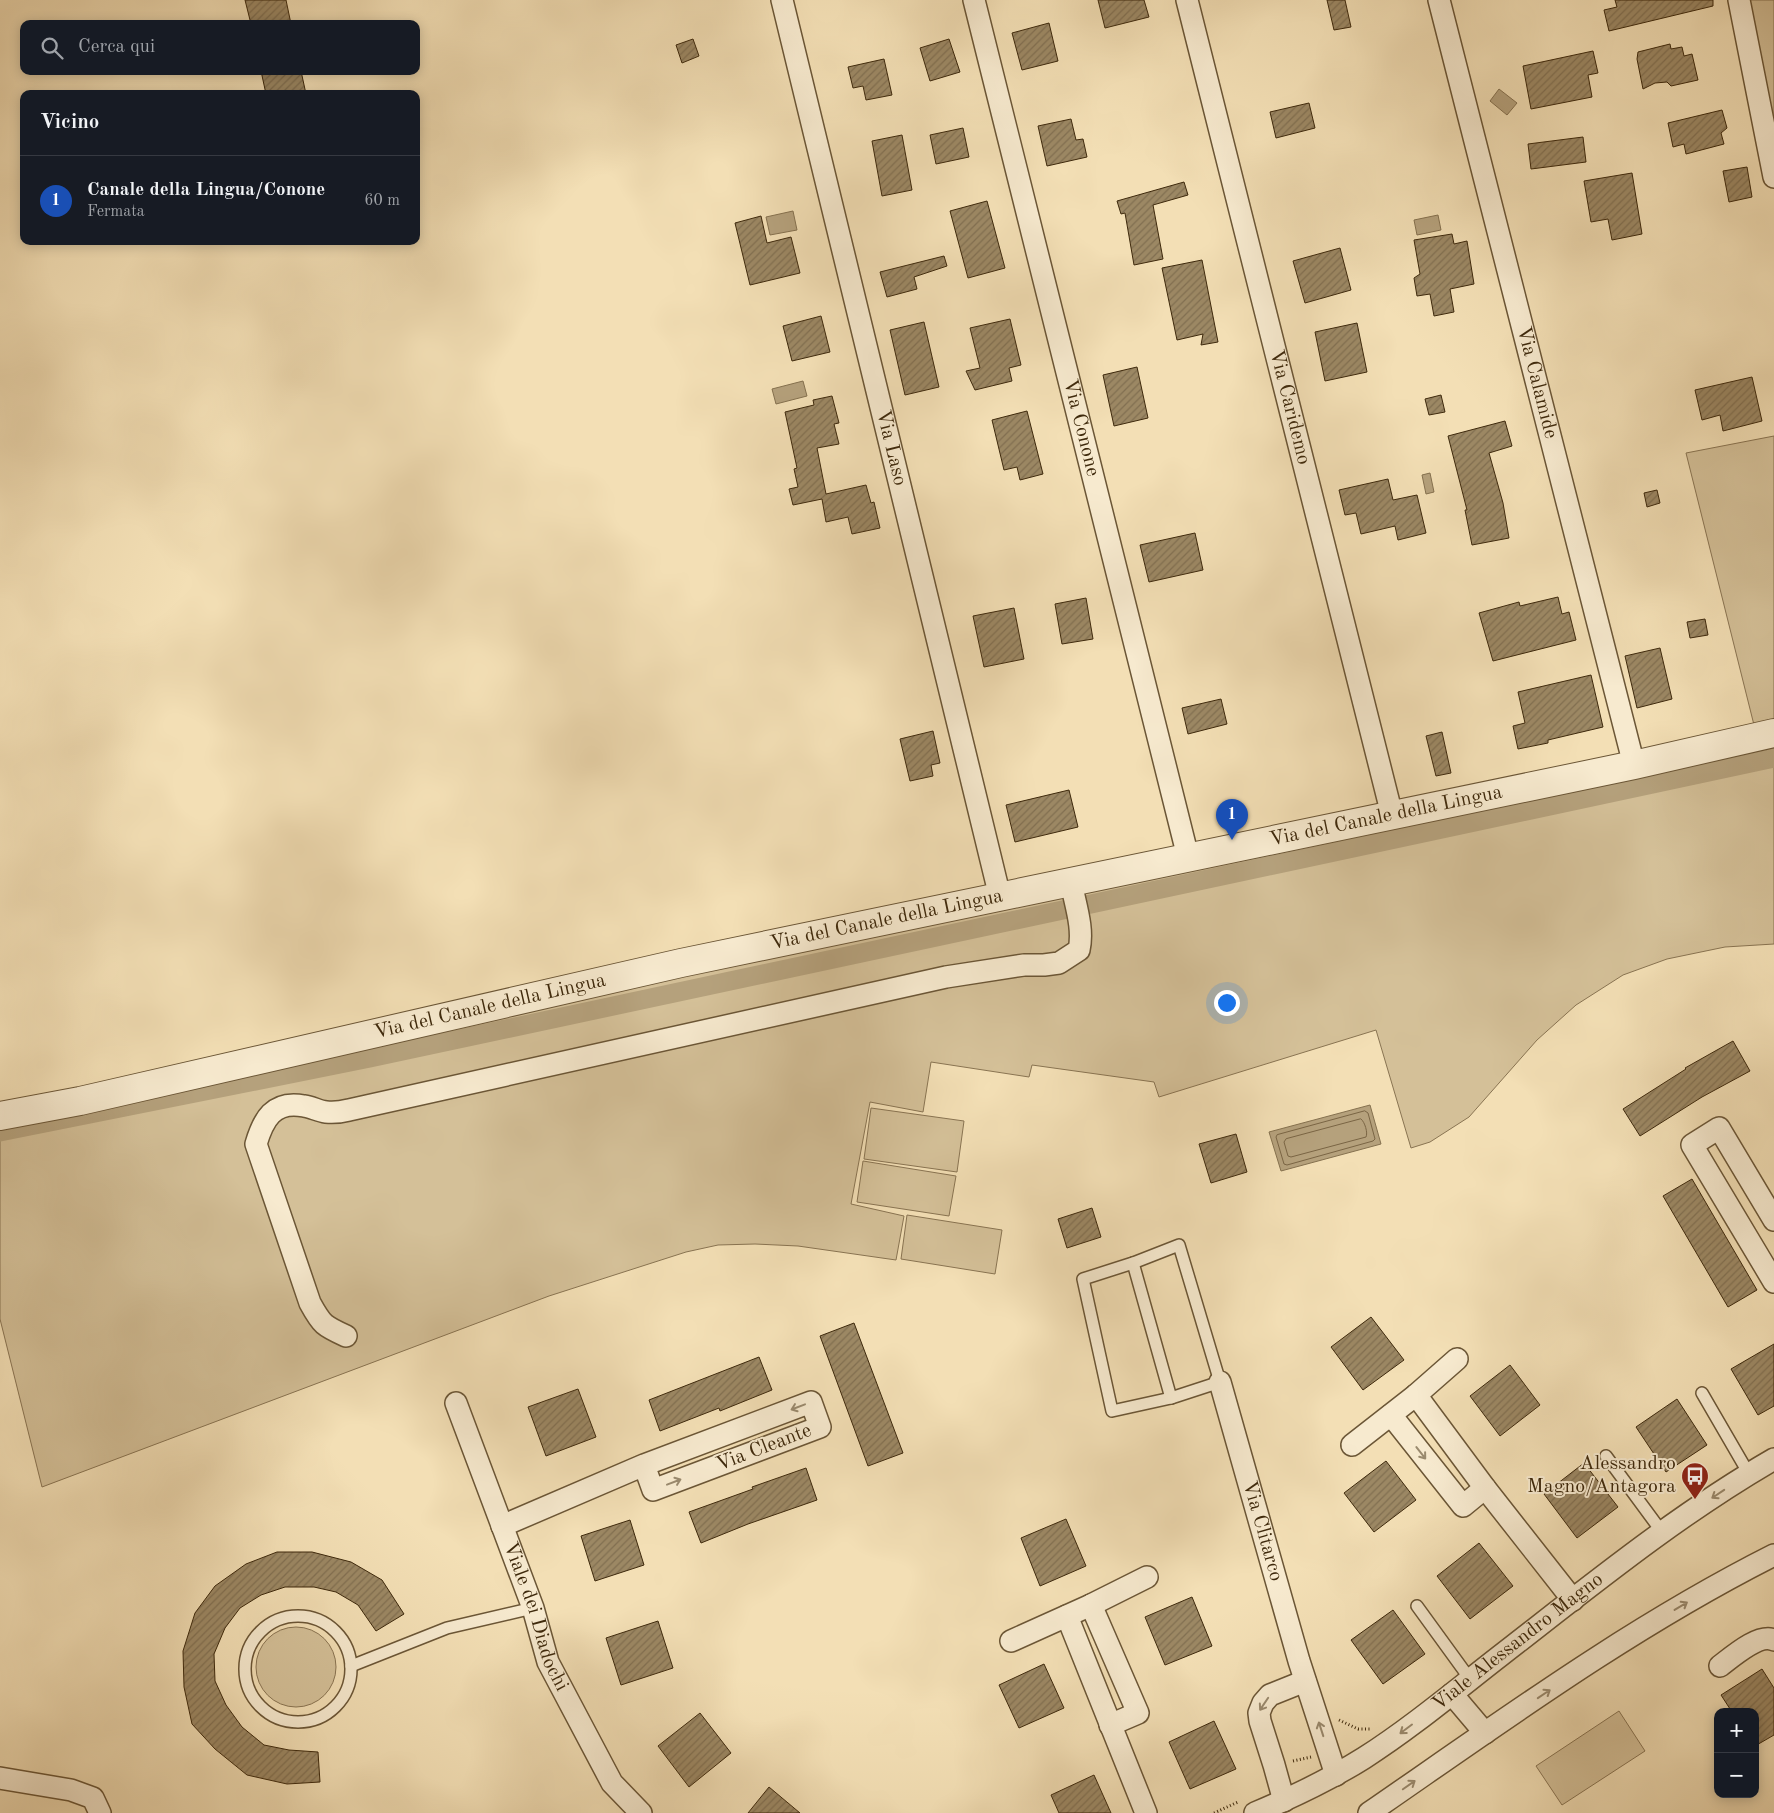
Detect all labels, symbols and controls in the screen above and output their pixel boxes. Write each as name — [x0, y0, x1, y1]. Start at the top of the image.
search box — [20, 20, 420, 75]
icon: search — [38, 34, 66, 62]
text: Cerca qui — [78, 38, 155, 57]
text: Vicino — [40, 112, 99, 133]
text: Canale della Lingua/Conone — [87, 181, 325, 200]
text: 1 — [51, 193, 61, 209]
text: 60 m — [364, 193, 400, 209]
text: Fermata — [87, 204, 145, 220]
street label: Via Calamide — [1513, 325, 1560, 441]
street label: Via Caridemo — [1265, 348, 1314, 467]
street label: Via Conone — [1059, 377, 1103, 479]
street label: Via Laso — [872, 408, 910, 488]
street label: Via del Canale della Lingua — [1268, 783, 1504, 850]
pin: 1 — [1216, 799, 1248, 840]
street label: Via del Canale della Lingua — [768, 886, 1005, 954]
street label: Via del Canale della Lingua — [372, 971, 608, 1043]
your location — [1214, 990, 1240, 1016]
one-way arrow — [791, 1403, 806, 1412]
street label: Via Cleante — [714, 1421, 814, 1475]
one-way arrow — [1416, 1447, 1427, 1460]
place label: Alessandro Magno/Antagora — [1527, 1454, 1676, 1497]
bus stop icon: Alessandro Magno/Antagora — [1680, 1461, 1710, 1500]
one-way arrow — [666, 1477, 681, 1486]
street label: Via Clitarco — [1239, 1479, 1286, 1584]
one-way arrow — [1711, 1489, 1725, 1499]
street label: Viale dei Diadochi — [499, 1539, 572, 1695]
street label: Viale Alessandro Magno — [1429, 1570, 1607, 1715]
one-way arrow — [1673, 1601, 1687, 1611]
one-way arrow — [1536, 1689, 1550, 1699]
one-way arrow — [1259, 1697, 1269, 1711]
map controls — [1714, 1708, 1759, 1798]
button: + — [1714, 1708, 1759, 1753]
one-way arrow — [1315, 1721, 1325, 1737]
one-way arrow — [1400, 1723, 1413, 1734]
button: − — [1714, 1753, 1759, 1798]
one-way arrow — [1402, 1780, 1416, 1790]

